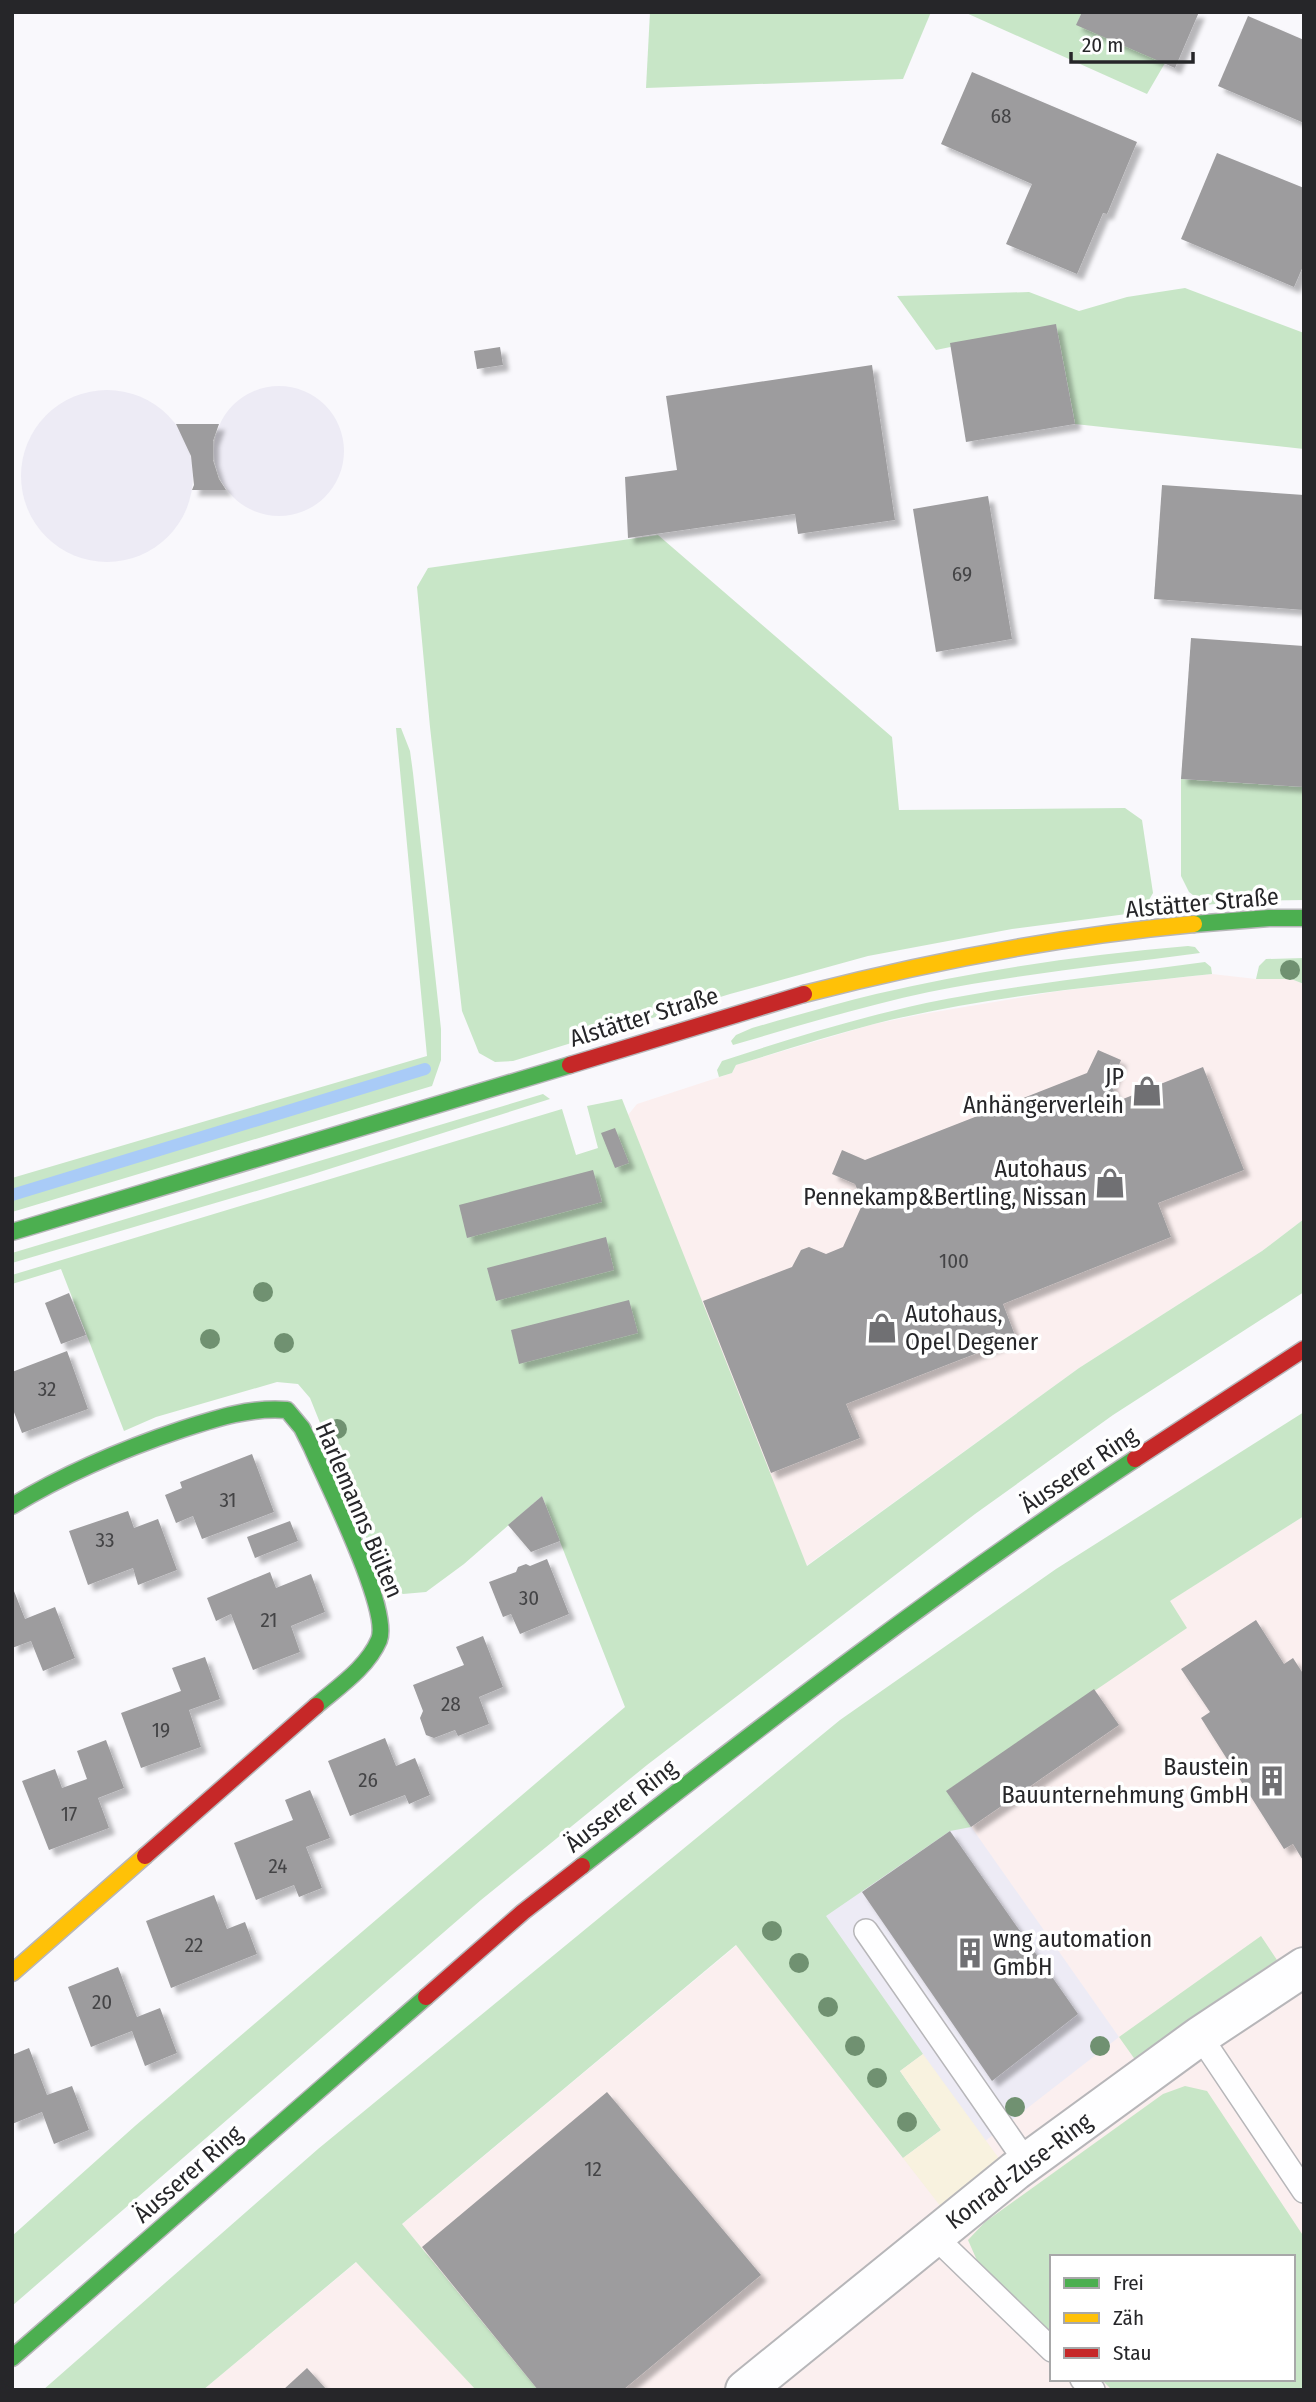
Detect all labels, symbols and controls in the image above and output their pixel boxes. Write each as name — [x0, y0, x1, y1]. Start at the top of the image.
scale bar — [1071, 21, 1194, 65]
text: 20 m — [1082, 32, 1123, 58]
house number: 68 — [991, 103, 1011, 129]
house number: 69 — [952, 561, 972, 587]
street label: Alstätter Straße — [1124, 882, 1280, 924]
street label: Alstätter Straße — [566, 981, 722, 1053]
place label: JP Anhängerverleih — [963, 1063, 1124, 1119]
shop icon: JP Anhängerverleih — [1130, 1074, 1164, 1108]
place label: Autohaus Pennekamp&Bertling, Nissan — [803, 1155, 1087, 1211]
shop icon: Autohaus Pennekamp&Bertling, Nissan — [1093, 1166, 1127, 1200]
house number: 100 — [939, 1248, 969, 1274]
place label: Autohaus, Opel Degener — [905, 1300, 1039, 1356]
shop icon: Autohaus, Opel Degener — [865, 1311, 899, 1345]
house number: 32 — [38, 1376, 56, 1402]
street label: Harlemanns Bülten — [309, 1418, 409, 1602]
street label: Äusserer Ring — [1016, 1421, 1143, 1519]
house number: 31 — [219, 1487, 237, 1513]
house number: 33 — [96, 1527, 114, 1553]
house number: 30 — [519, 1585, 539, 1611]
house number: 21 — [261, 1607, 278, 1633]
house number: 28 — [441, 1691, 461, 1717]
house number: 19 — [152, 1717, 170, 1743]
street label: Äusserer Ring — [560, 1753, 683, 1858]
place label: Baustein Bauunternehmung GmbH — [1001, 1753, 1249, 1809]
building icon: Baustein Bauunternehmung GmbH — [1255, 1764, 1289, 1798]
house number: 26 — [358, 1767, 378, 1793]
house number: 17 — [61, 1801, 77, 1827]
house number: 24 — [268, 1853, 288, 1879]
place label: wng automation GmbH — [993, 1925, 1152, 1981]
house number: 22 — [185, 1932, 203, 1958]
building icon: wng automation GmbH — [953, 1936, 987, 1970]
house number: 20 — [92, 1989, 112, 2015]
street label: Konrad-Zuse-Ring — [941, 2107, 1098, 2235]
street label: Äusserer Ring — [128, 2119, 248, 2228]
house number: 12 — [584, 2156, 602, 2182]
legend — [1050, 2255, 1295, 2381]
text: Frei — [1113, 2270, 1144, 2296]
text: Zäh — [1113, 2305, 1144, 2331]
text: Stau — [1113, 2340, 1151, 2366]

